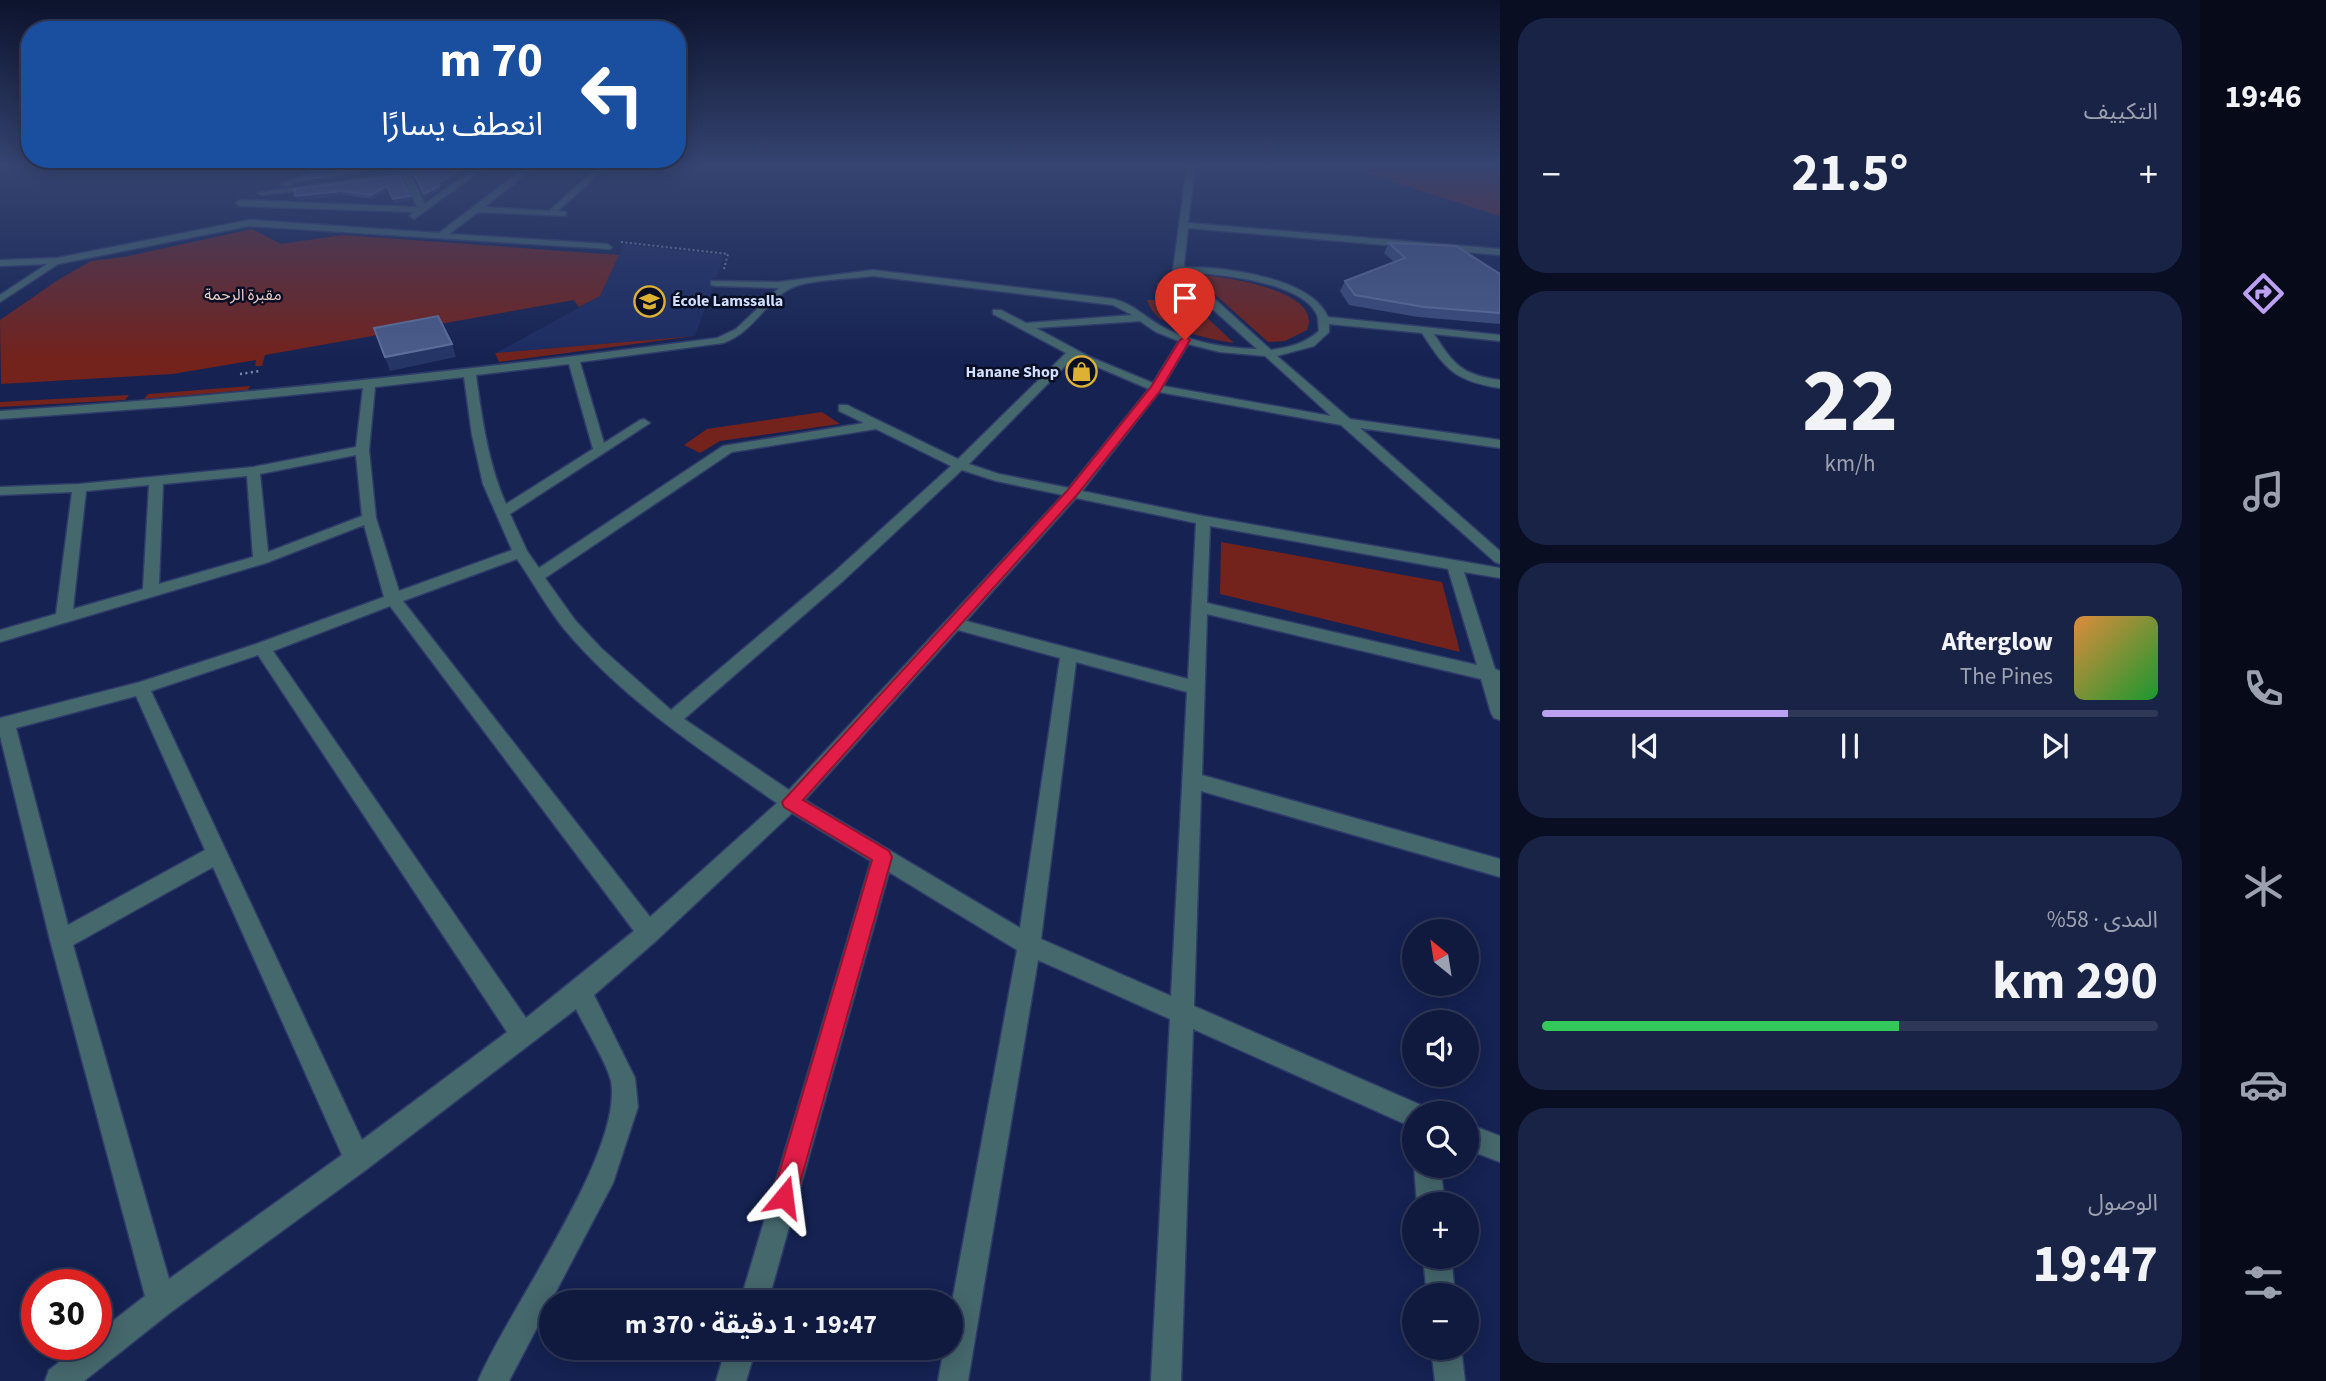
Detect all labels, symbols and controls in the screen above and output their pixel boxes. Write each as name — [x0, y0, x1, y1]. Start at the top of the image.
text: 70 m — [439, 26, 543, 96]
icon: left — [567, 49, 658, 140]
text: 19:46 — [2224, 74, 2302, 120]
text: التكييف — [2084, 95, 2158, 128]
text: انعطف يسارًا — [381, 102, 543, 148]
text: 21.5° — [1792, 137, 1908, 211]
text: − — [1542, 148, 1561, 202]
text: + — [2139, 148, 2158, 202]
pin — [1155, 268, 1215, 340]
icon: directions — [2239, 269, 2288, 318]
icon: arrive — [1166, 279, 1204, 317]
park label: مقبرة الرحمة — [204, 284, 282, 306]
school or university icon: École Lamssalla — [632, 284, 666, 318]
place label: École Lamssalla — [672, 290, 783, 312]
text: 22 — [1802, 337, 1898, 466]
shop icon: Hanane Shop — [1065, 355, 1099, 389]
place label: Hanane Shop — [965, 361, 1059, 383]
text: km/h — [1825, 447, 1876, 480]
icon: music — [2239, 467, 2288, 516]
text: Afterglow — [1942, 623, 2053, 660]
text: The Pines — [1960, 660, 2053, 693]
icon: phone — [2239, 664, 2288, 713]
icon: previous — [1626, 727, 1664, 765]
icon: pause — [1831, 727, 1869, 765]
icon: next — [2036, 727, 2074, 765]
icon: climate — [2239, 862, 2288, 911]
text: المدى · 58% — [2047, 903, 2158, 936]
north arrow — [1402, 919, 1479, 996]
map controls — [1402, 919, 1479, 1360]
text: 290 km — [1992, 945, 2158, 1019]
button: sound — [1402, 1010, 1479, 1087]
icon: car — [2239, 1060, 2288, 1109]
button: search — [1402, 1101, 1479, 1178]
position arrow — [747, 1160, 821, 1234]
text: الوصول — [2088, 1186, 2158, 1219]
button: + — [1402, 1192, 1479, 1269]
text: 19:47 — [2033, 1228, 2158, 1302]
icon: filters — [2239, 1258, 2288, 1307]
speed limit sign: 30 — [21, 1269, 112, 1360]
button: − — [1402, 1283, 1479, 1360]
text: 19:47 · 1 دقيقة · 370 m — [625, 1306, 877, 1343]

